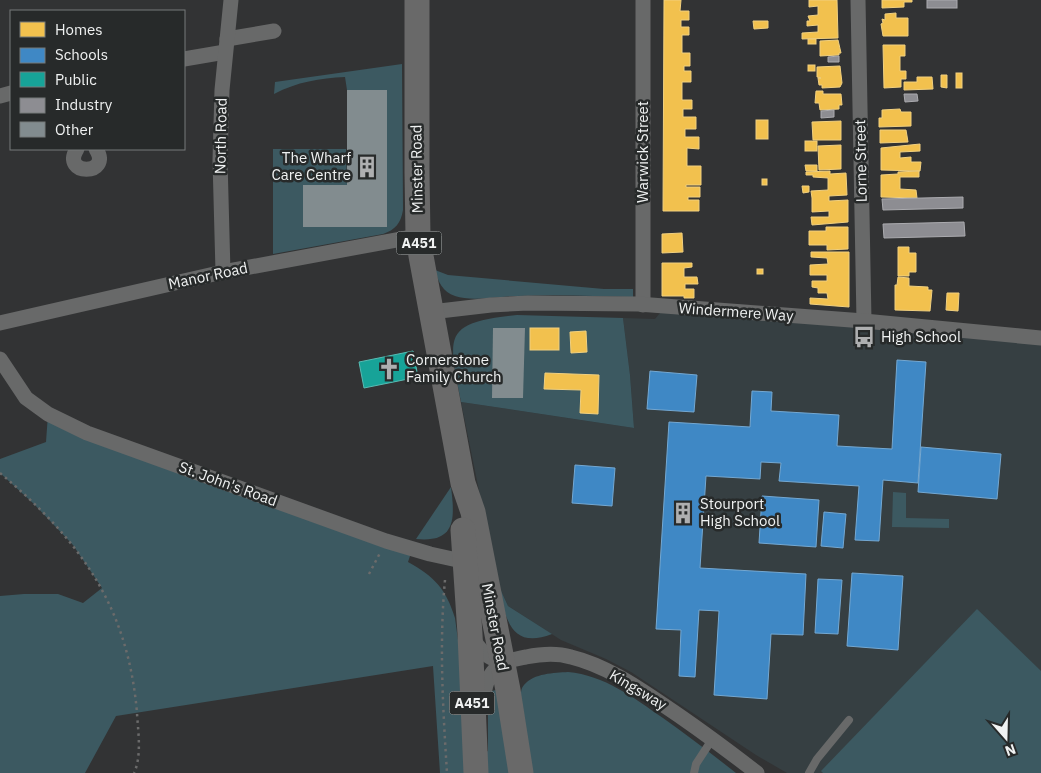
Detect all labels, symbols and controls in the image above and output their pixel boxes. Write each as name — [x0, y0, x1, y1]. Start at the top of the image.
legend — [10, 10, 185, 150]
text: Homes — [55, 20, 103, 39]
text: Schools — [55, 45, 108, 64]
text: Public — [55, 70, 97, 89]
text: Industry — [55, 95, 113, 114]
street label: North Road — [210, 98, 231, 174]
street label: Warwick Street — [633, 101, 652, 203]
street label: Lorne Street — [850, 119, 871, 203]
text: Other — [55, 120, 94, 139]
street label: Minster Road — [406, 125, 427, 213]
place label: The Wharf Care Centre — [271, 148, 351, 184]
building icon: The Wharf Care Centre — [354, 154, 380, 180]
road number: A451 — [396, 232, 442, 254]
street label: Manor Road — [166, 258, 249, 293]
street label: Windermere Way — [678, 298, 795, 325]
bus stop icon: High School — [851, 324, 877, 350]
place label: High School — [881, 327, 961, 346]
place label: Cornerstone Family Church — [406, 350, 501, 386]
church icon: Cornerstone Family Church — [376, 356, 402, 382]
street label: St. John's Road — [176, 457, 280, 510]
place label: Stourport High School — [700, 494, 780, 530]
building icon: Stourport High School — [670, 500, 696, 526]
street label: Minster Road — [478, 582, 513, 672]
street label: Kingsway — [606, 665, 671, 714]
road number: A451 — [450, 691, 494, 714]
north arrow — [981, 713, 1031, 763]
text: N — [1003, 740, 1018, 760]

